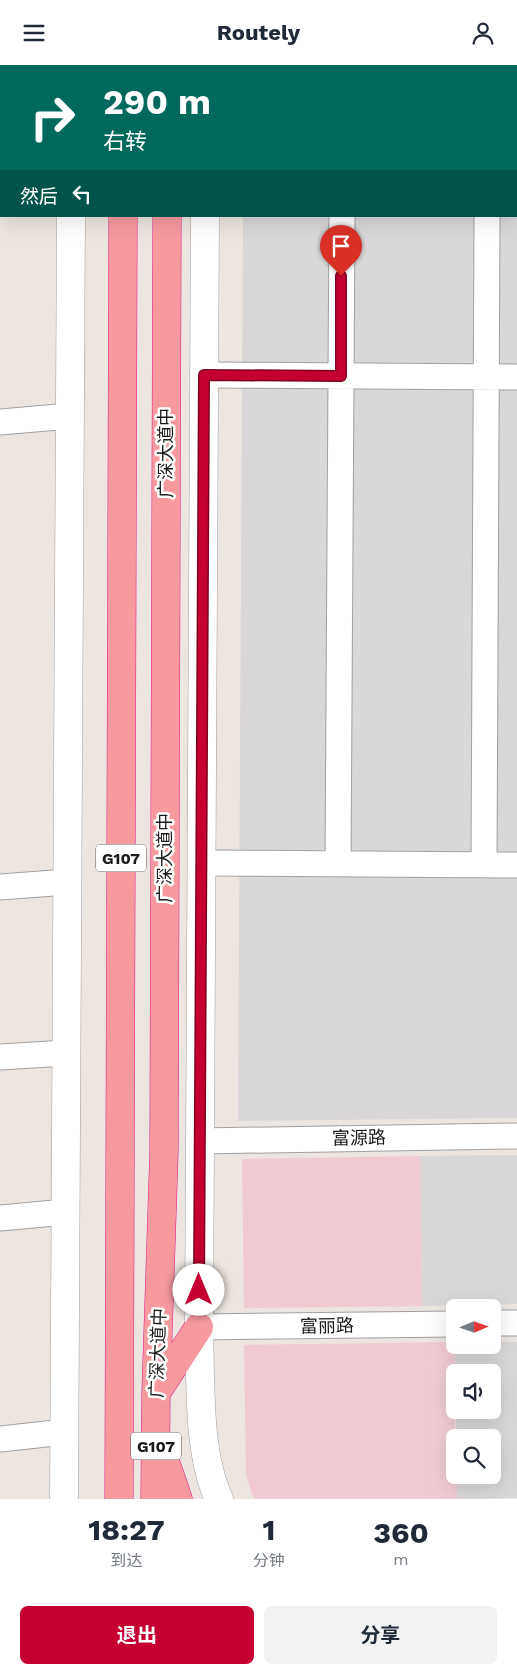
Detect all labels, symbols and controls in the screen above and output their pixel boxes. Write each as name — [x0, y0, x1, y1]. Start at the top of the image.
icon: menu — [20, 19, 48, 47]
icon: person — [469, 19, 497, 47]
text: Routely — [217, 20, 300, 45]
text: 290 m — [103, 81, 211, 123]
icon: right — [20, 85, 85, 150]
text: 右转 — [103, 129, 147, 154]
icon: left — [68, 180, 96, 208]
text: 然后 — [20, 185, 58, 208]
pin — [320, 225, 362, 276]
icon: arrive — [327, 232, 355, 260]
street label: 广深大道中 — [155, 408, 176, 498]
street label: 广深大道中 — [154, 813, 175, 903]
road number: G107 — [96, 845, 146, 871]
street label: 富源路 — [332, 1127, 386, 1148]
position arrow — [172, 1263, 224, 1315]
north arrow — [446, 1299, 501, 1354]
map controls — [446, 1299, 501, 1484]
street label: 广深大道中 — [145, 1308, 170, 1398]
street label: 富丽路 — [300, 1315, 354, 1336]
button: sound — [446, 1364, 501, 1419]
button: search — [446, 1429, 501, 1484]
road number: G107 — [131, 1433, 181, 1459]
text: 18:27 — [88, 1512, 165, 1547]
text: 1 — [262, 1512, 275, 1547]
text: 360 — [373, 1515, 429, 1550]
text: m — [393, 1550, 409, 1569]
text: 到达 — [110, 1551, 142, 1570]
text: 分钟 — [253, 1551, 285, 1570]
button: 退出 — [20, 1606, 254, 1664]
button: 分享 — [264, 1606, 497, 1664]

